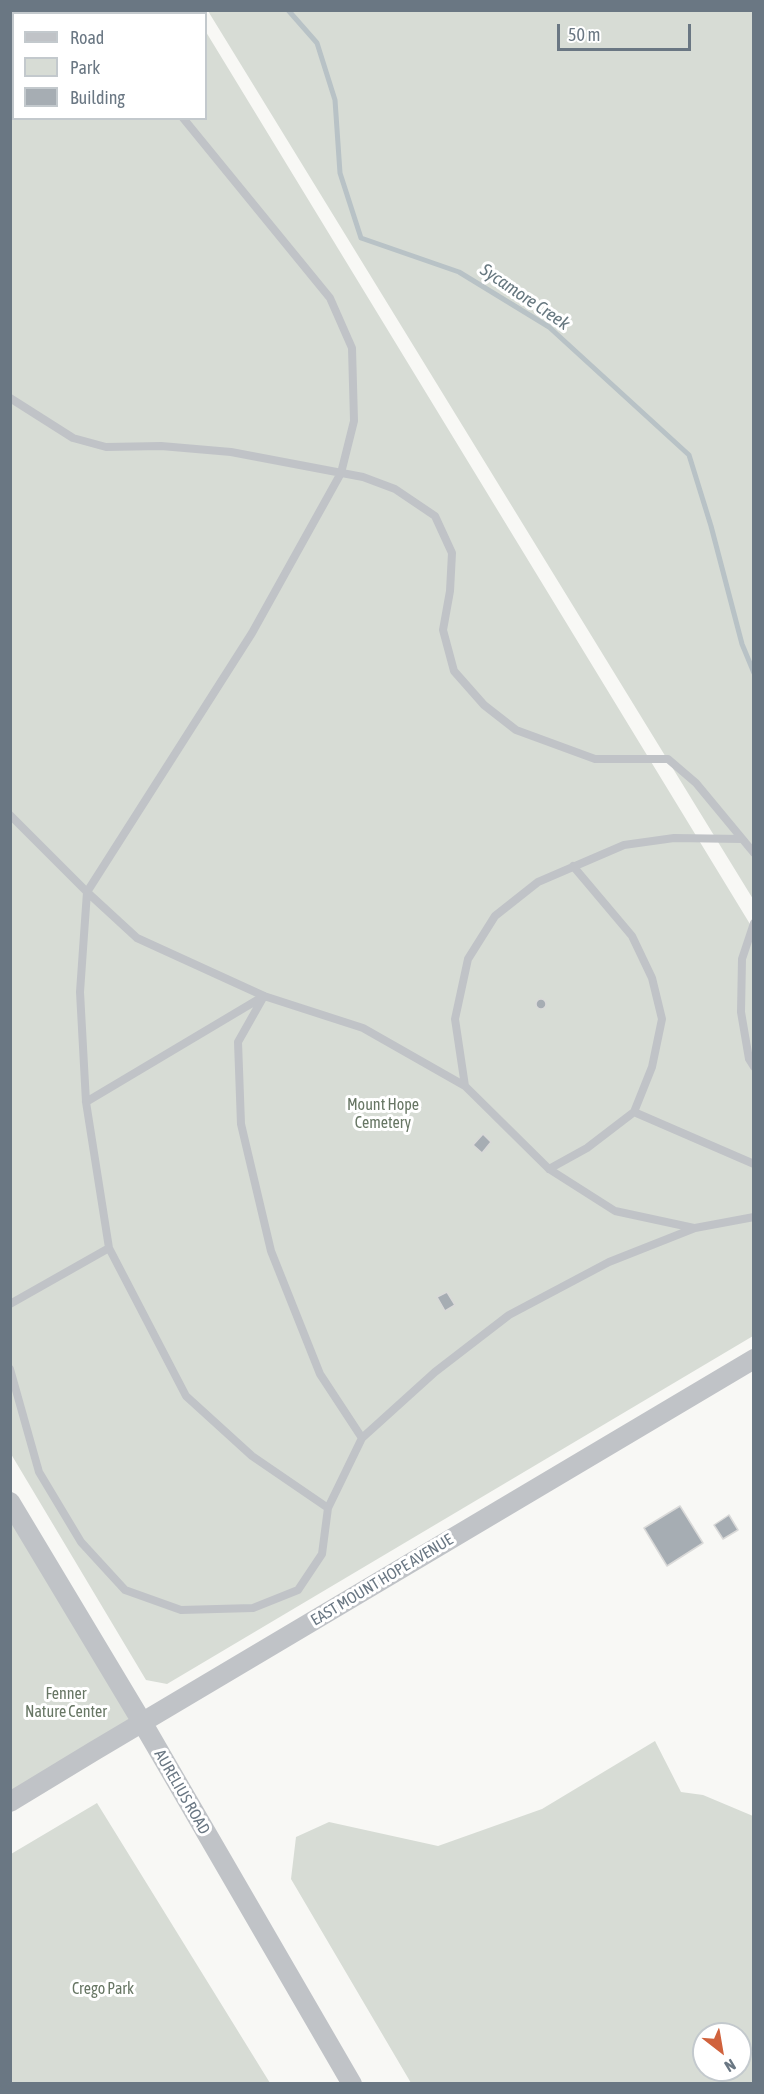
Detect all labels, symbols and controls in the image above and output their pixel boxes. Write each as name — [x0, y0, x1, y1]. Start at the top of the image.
legend — [12, 12, 207, 120]
scale bar — [560, 12, 694, 50]
text: 50 m — [568, 24, 600, 45]
text: Road — [70, 27, 104, 48]
text: Park — [70, 57, 100, 78]
text: Building — [70, 87, 125, 108]
water label: Sycamore Creek — [476, 259, 574, 335]
park label: Mount Hope Cemetery — [347, 1095, 419, 1133]
street label: EAST MOUNT HOPE AVENUE — [308, 1530, 456, 1630]
park label: Fenner Nature Center — [25, 1684, 107, 1722]
street label: AURELIUS ROAD — [150, 1746, 214, 1838]
park label: Crego Park — [72, 1979, 134, 1999]
north arrow — [692, 2022, 752, 2082]
text: N — [722, 2056, 739, 2076]

